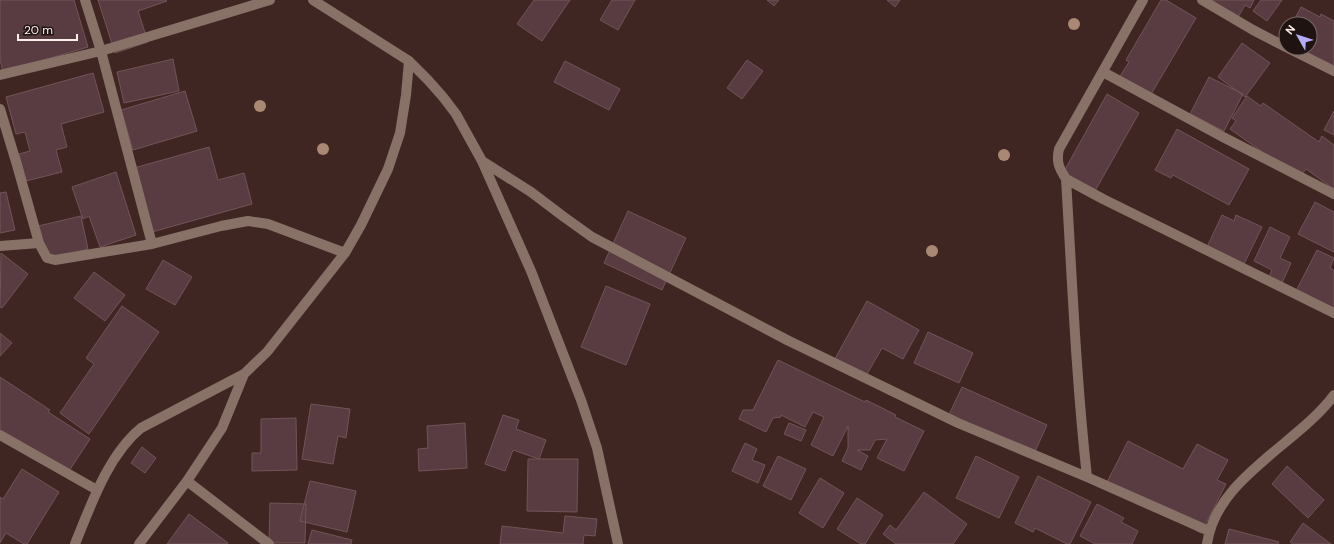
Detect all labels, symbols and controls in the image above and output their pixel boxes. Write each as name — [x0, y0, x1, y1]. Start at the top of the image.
scale bar — [18, 16, 77, 42]
north arrow — [1278, 16, 1318, 56]
text: 20 m — [24, 22, 53, 38]
text: N — [1282, 22, 1298, 37]

